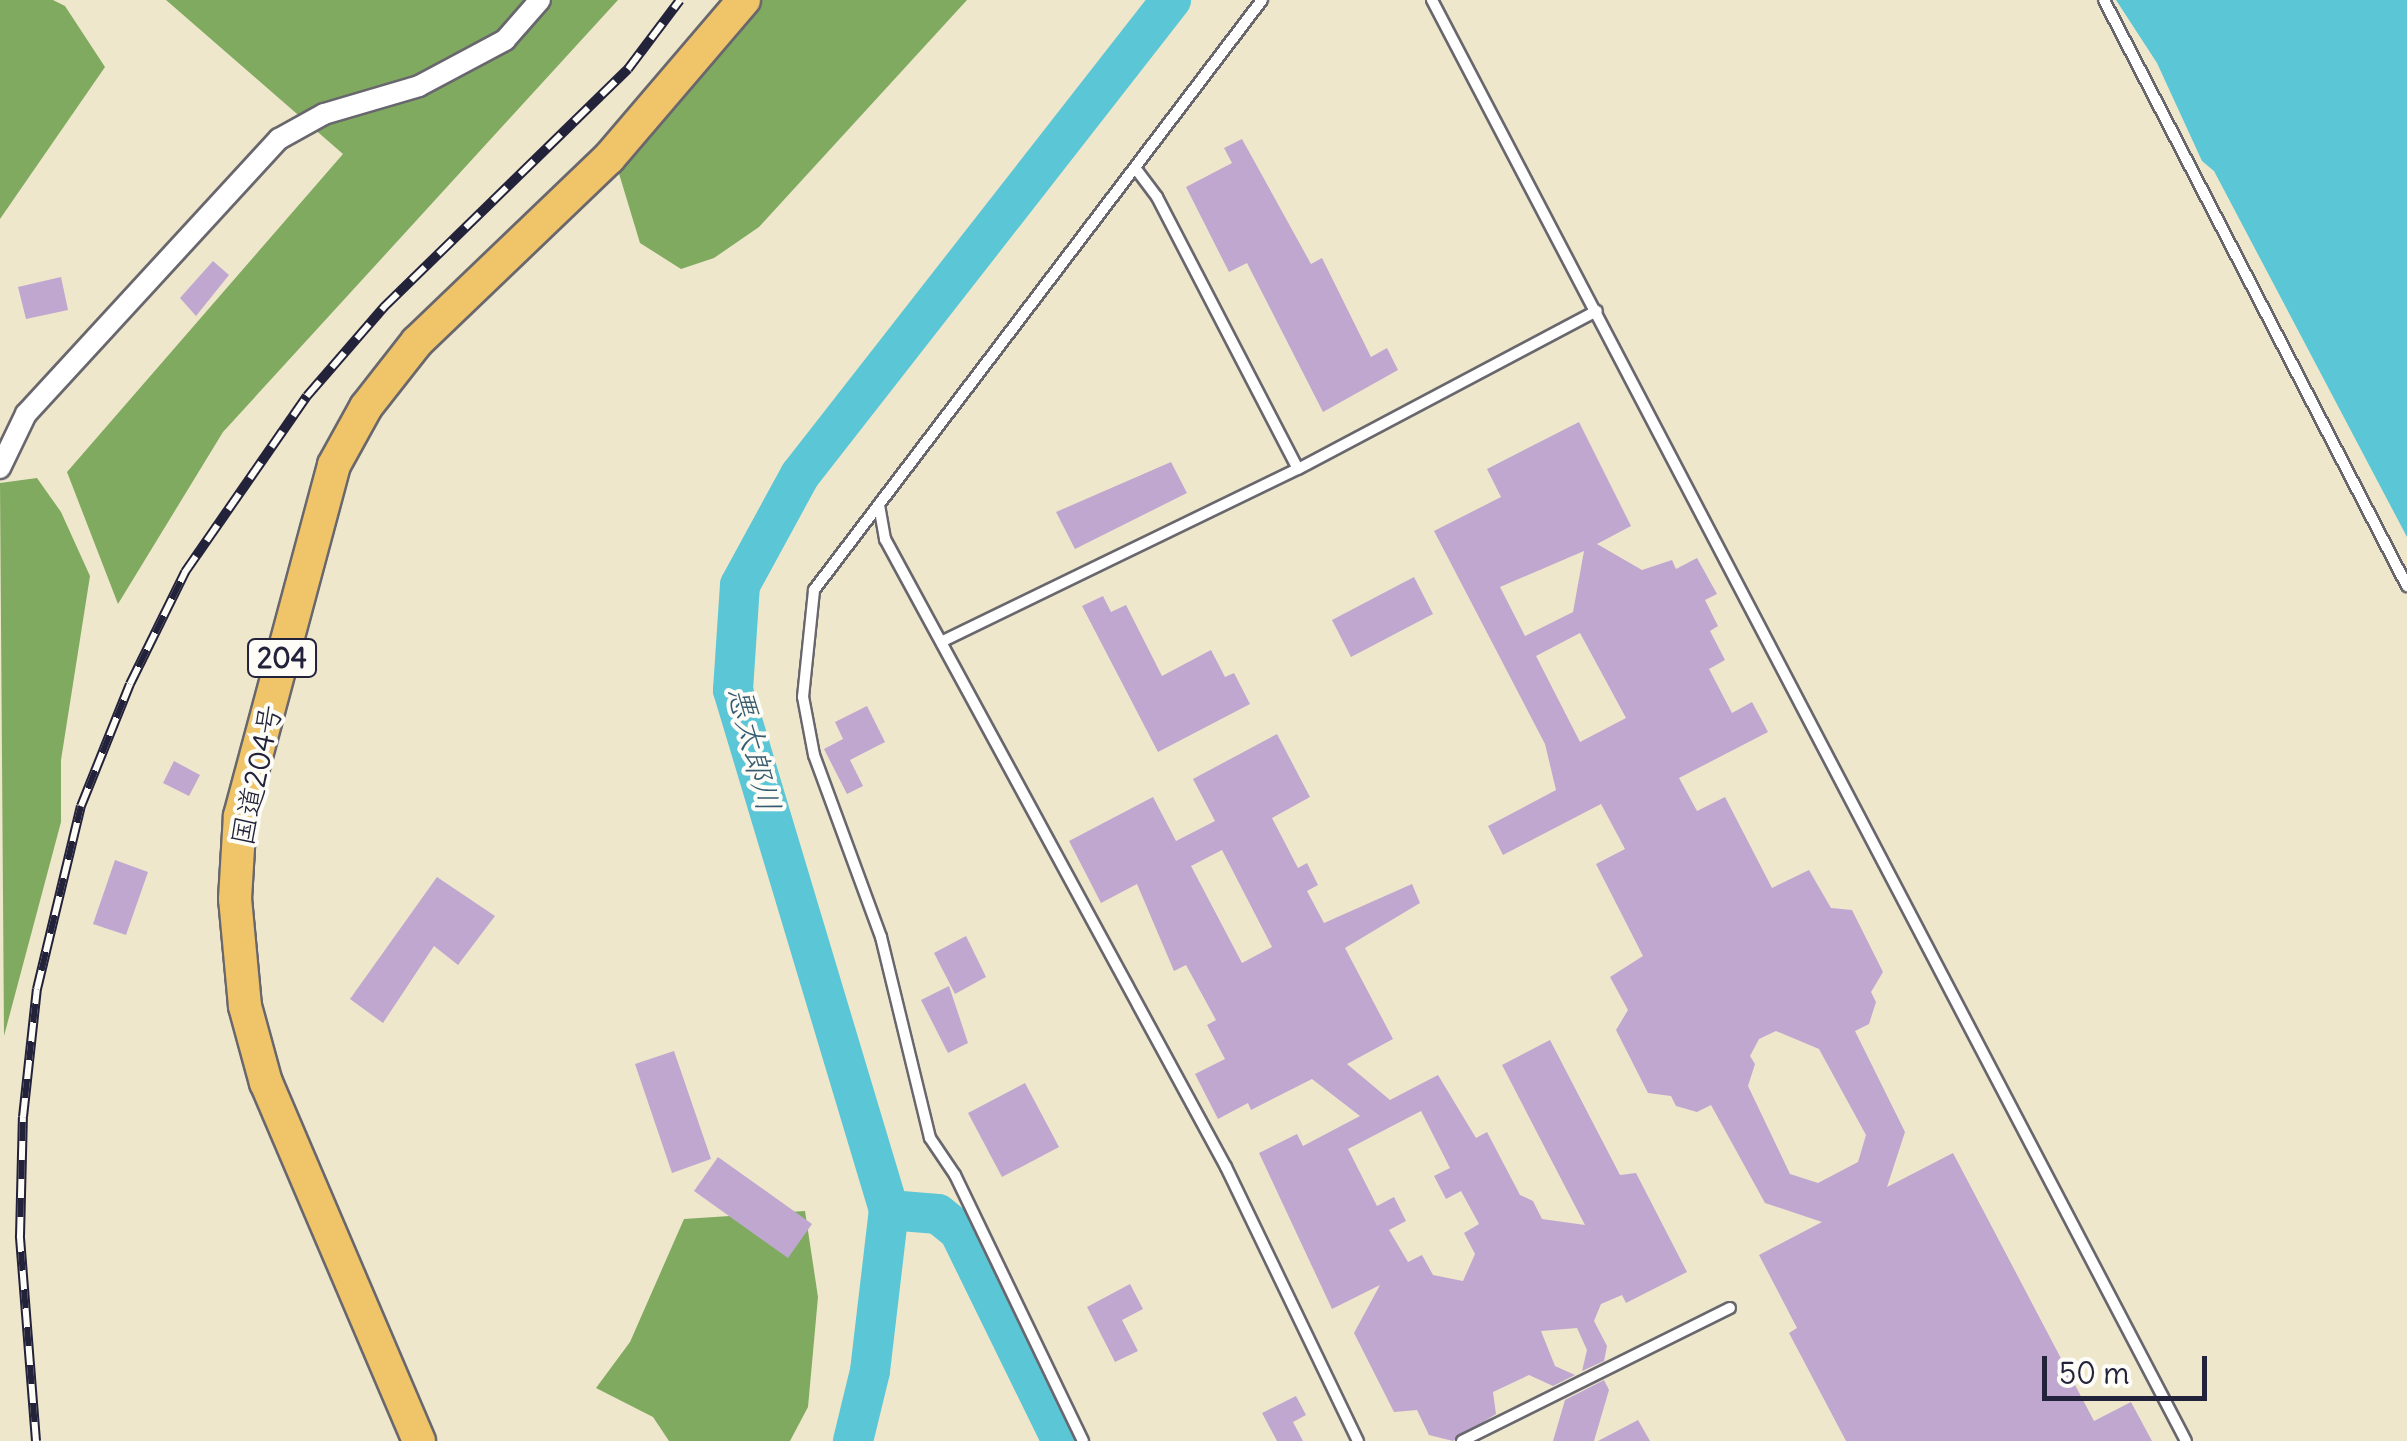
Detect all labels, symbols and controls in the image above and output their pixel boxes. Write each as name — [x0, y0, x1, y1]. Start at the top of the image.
road number: 204 — [247, 635, 317, 681]
water label: 悪太郎川 — [720, 682, 788, 816]
street label: 国道204号 — [223, 701, 289, 849]
scale bar — [2047, 1336, 2212, 1398]
text: 50 m — [2059, 1354, 2129, 1392]

